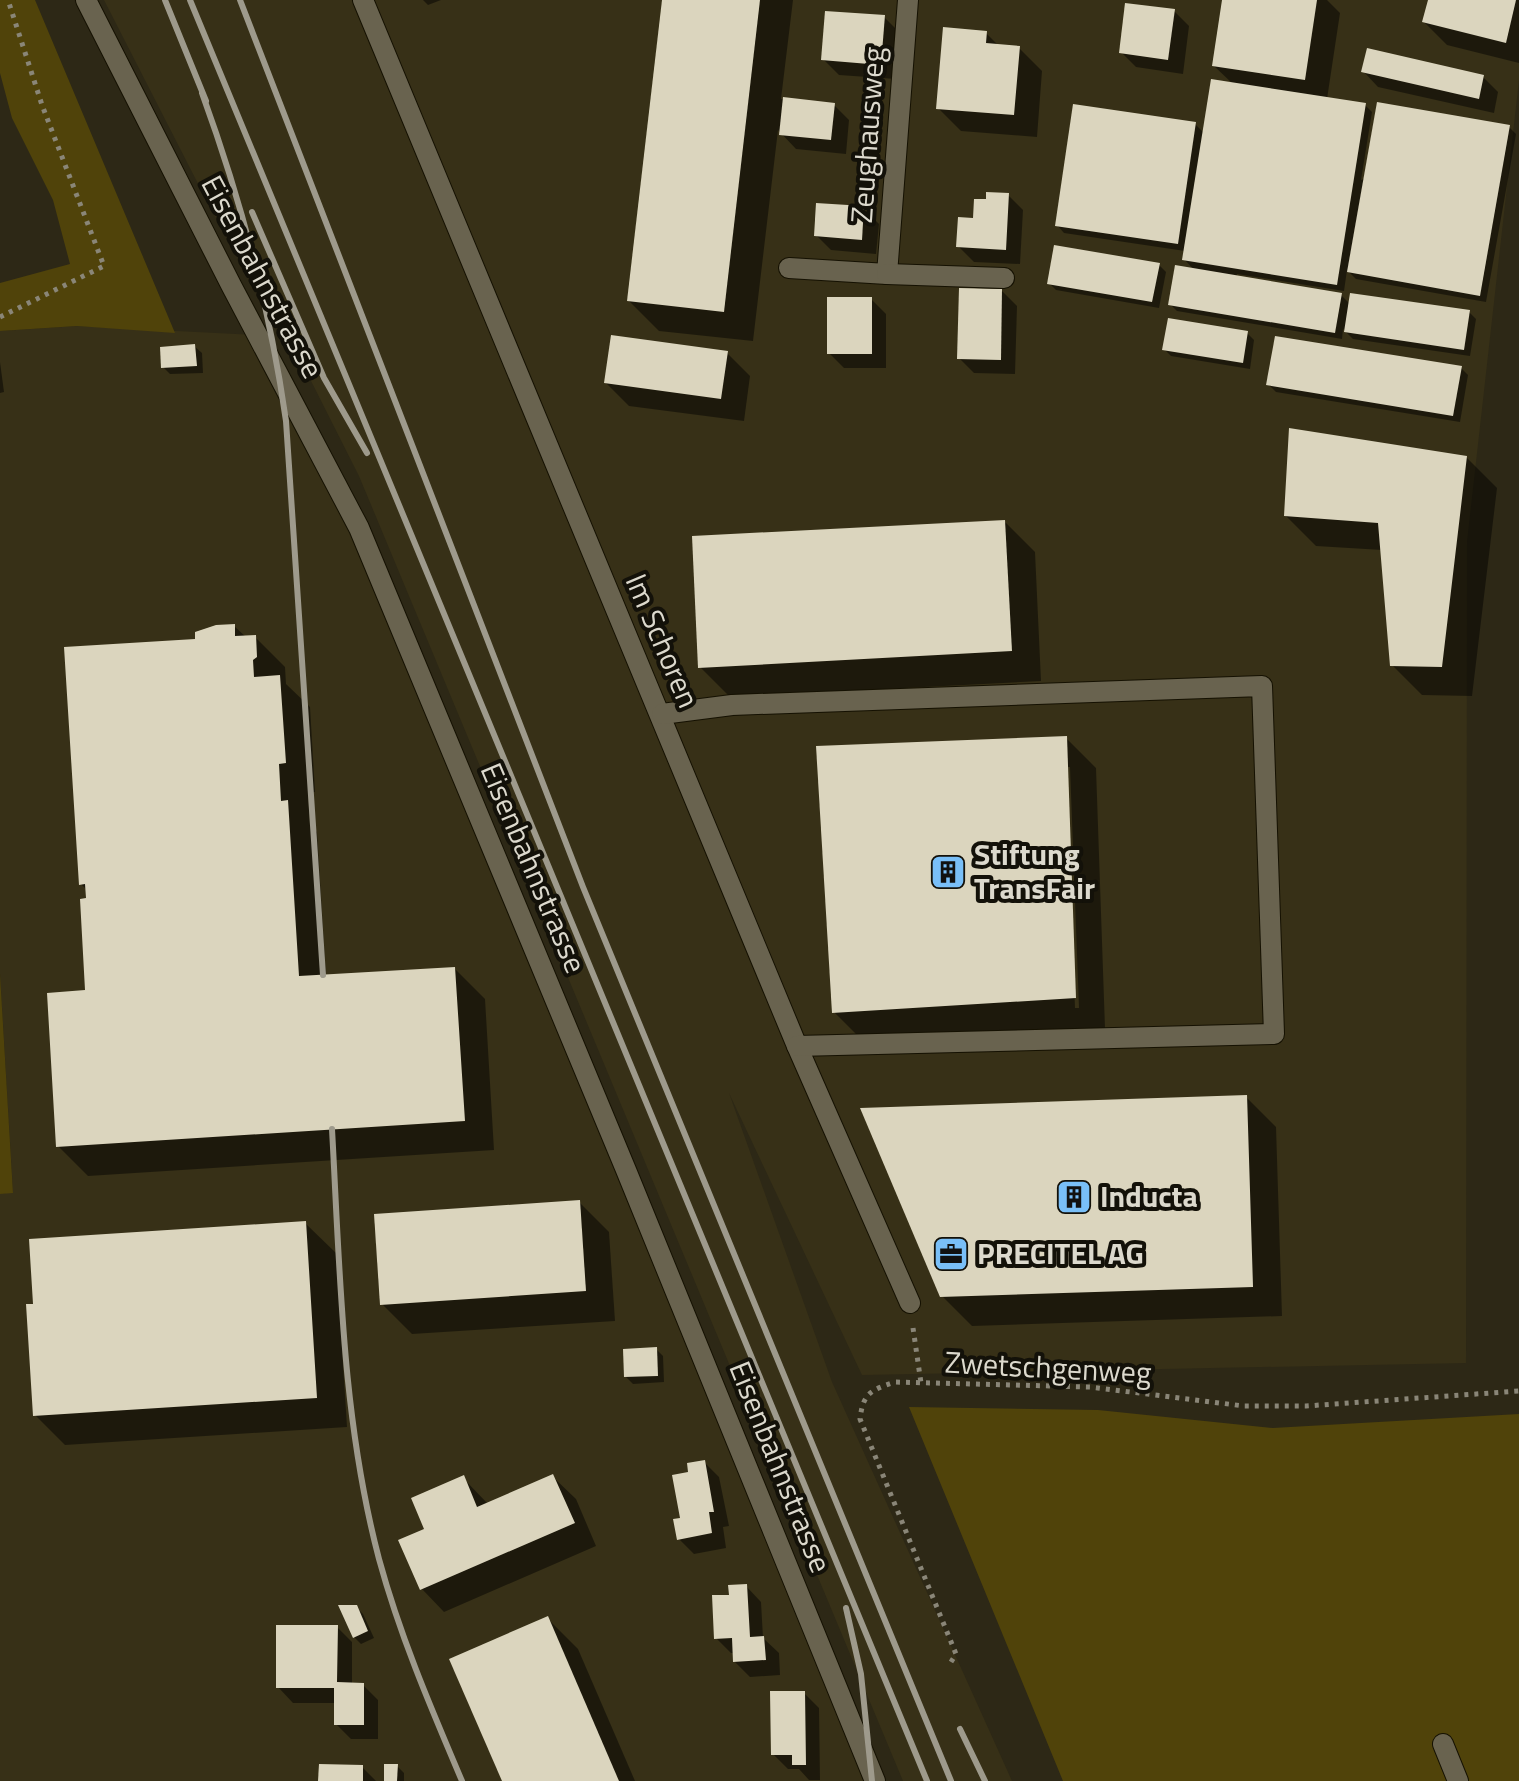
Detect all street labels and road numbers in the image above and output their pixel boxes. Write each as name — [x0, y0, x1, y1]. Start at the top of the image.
street label: Zeughausweg — [838, 45, 896, 225]
street label: Eisenbahnstrasse — [190, 167, 336, 386]
street label: Im Schoren — [614, 566, 712, 715]
street label: Eisenbahnstrasse — [469, 755, 599, 980]
street label: Zwetschgenweg — [944, 1339, 1153, 1395]
street label: Eisenbahnstrasse — [718, 1354, 844, 1579]

